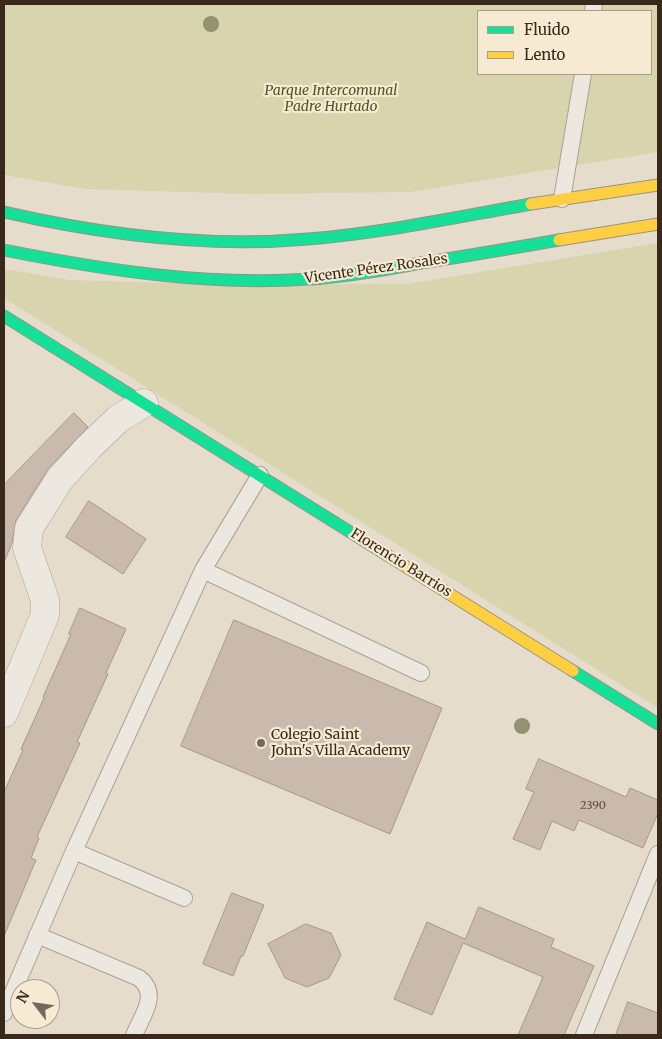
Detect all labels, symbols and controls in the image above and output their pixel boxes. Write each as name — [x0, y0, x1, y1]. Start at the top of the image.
legend — [477, 10, 652, 75]
text: Fluido — [524, 20, 570, 39]
text: Lento — [524, 45, 565, 64]
park label: Parque Intercomunal Padre Hurtado — [265, 83, 397, 115]
street label: Vicente Pérez Rosales — [303, 251, 449, 287]
street label: Florencio Barrios — [347, 525, 455, 601]
place label: Colegio Saint John's Villa Academy — [271, 727, 410, 760]
marker: Colegio Saint John's Villa Academy — [255, 737, 267, 749]
house number: 2390 — [580, 799, 606, 813]
north arrow — [10, 979, 60, 1029]
text: N — [12, 988, 33, 1006]

